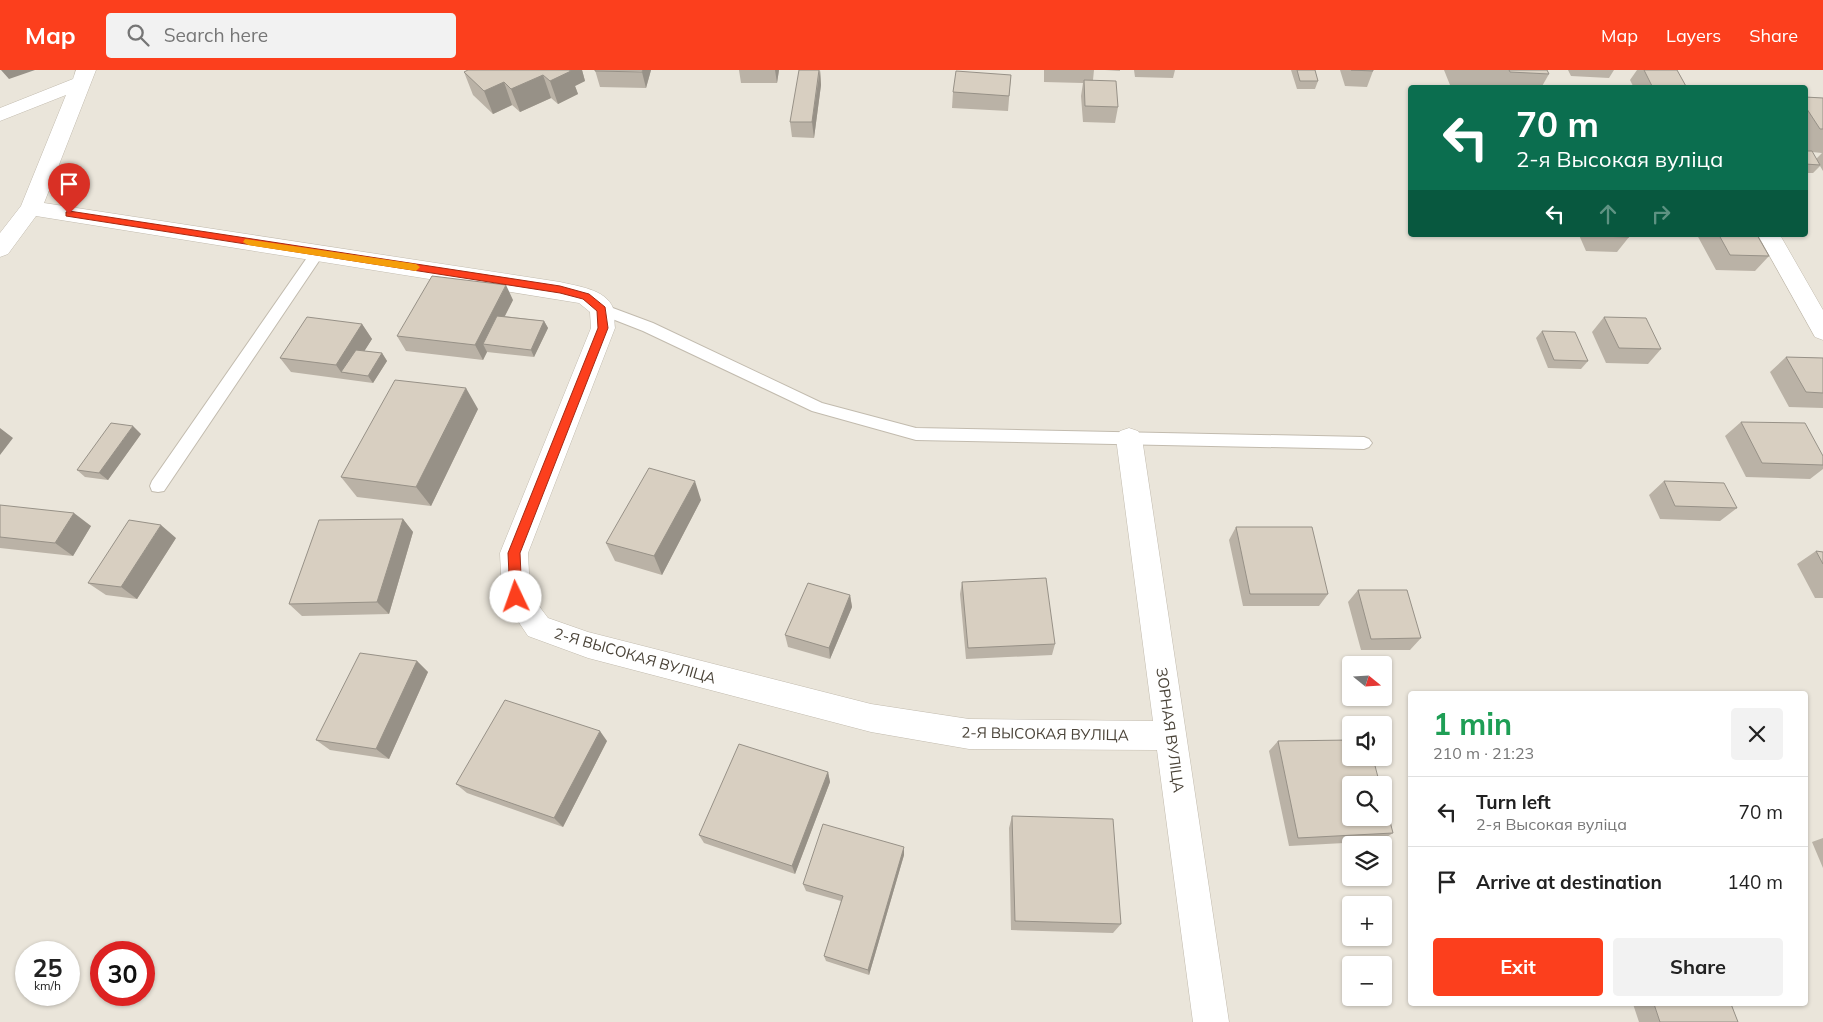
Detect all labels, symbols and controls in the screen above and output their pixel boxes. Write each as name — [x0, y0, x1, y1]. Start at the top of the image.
search box — [106, 13, 456, 58]
text: Map — [25, 20, 76, 50]
icon: search — [124, 21, 152, 49]
text: Search here — [164, 23, 268, 47]
text: Map — [1601, 24, 1638, 47]
text: Layers — [1666, 24, 1721, 47]
text: Share — [1749, 24, 1798, 47]
text: 70 m — [1516, 102, 1599, 146]
icon: left — [1433, 105, 1498, 170]
text: 2-я Высокая вуліца — [1516, 145, 1723, 173]
pin — [48, 163, 90, 214]
icon: arrive — [55, 170, 83, 198]
icon: left — [1541, 200, 1569, 228]
icon: ahead — [1594, 200, 1622, 228]
icon: right — [1647, 200, 1675, 228]
position arrow — [489, 570, 541, 622]
street label: 2-Я ВЫСОКАЯ ВУЛІЦА — [552, 623, 718, 688]
north arrow — [1342, 656, 1392, 706]
map controls — [1342, 656, 1392, 1006]
street label: ЗОРНАЯ ВУЛІЦА — [1152, 666, 1189, 794]
text: 1 min — [1433, 705, 1512, 743]
button: close — [1731, 708, 1783, 760]
button: sound — [1342, 716, 1392, 766]
street label: 2-Я ВЫСОКАЯ ВУЛІЦА — [961, 723, 1129, 744]
text: 210 m · 21:23 — [1433, 743, 1534, 763]
button: search — [1342, 776, 1392, 826]
text: Turn left — [1476, 790, 1551, 814]
icon: left — [1433, 798, 1461, 826]
text: 70 m — [1739, 800, 1783, 824]
text: 2-я Высокая вуліца — [1476, 814, 1627, 834]
button: layers — [1342, 836, 1392, 886]
icon: arrive — [1433, 868, 1461, 896]
text: Arrive at destination — [1476, 870, 1662, 894]
text: 140 m — [1727, 870, 1783, 894]
button: + — [1342, 896, 1392, 946]
button: Exit — [1433, 938, 1603, 996]
button: Share — [1613, 938, 1783, 996]
speed limit sign: 30 — [90, 941, 155, 1006]
text: 25 — [32, 952, 63, 983]
button: − — [1342, 956, 1392, 1006]
text: km/h — [34, 978, 61, 993]

